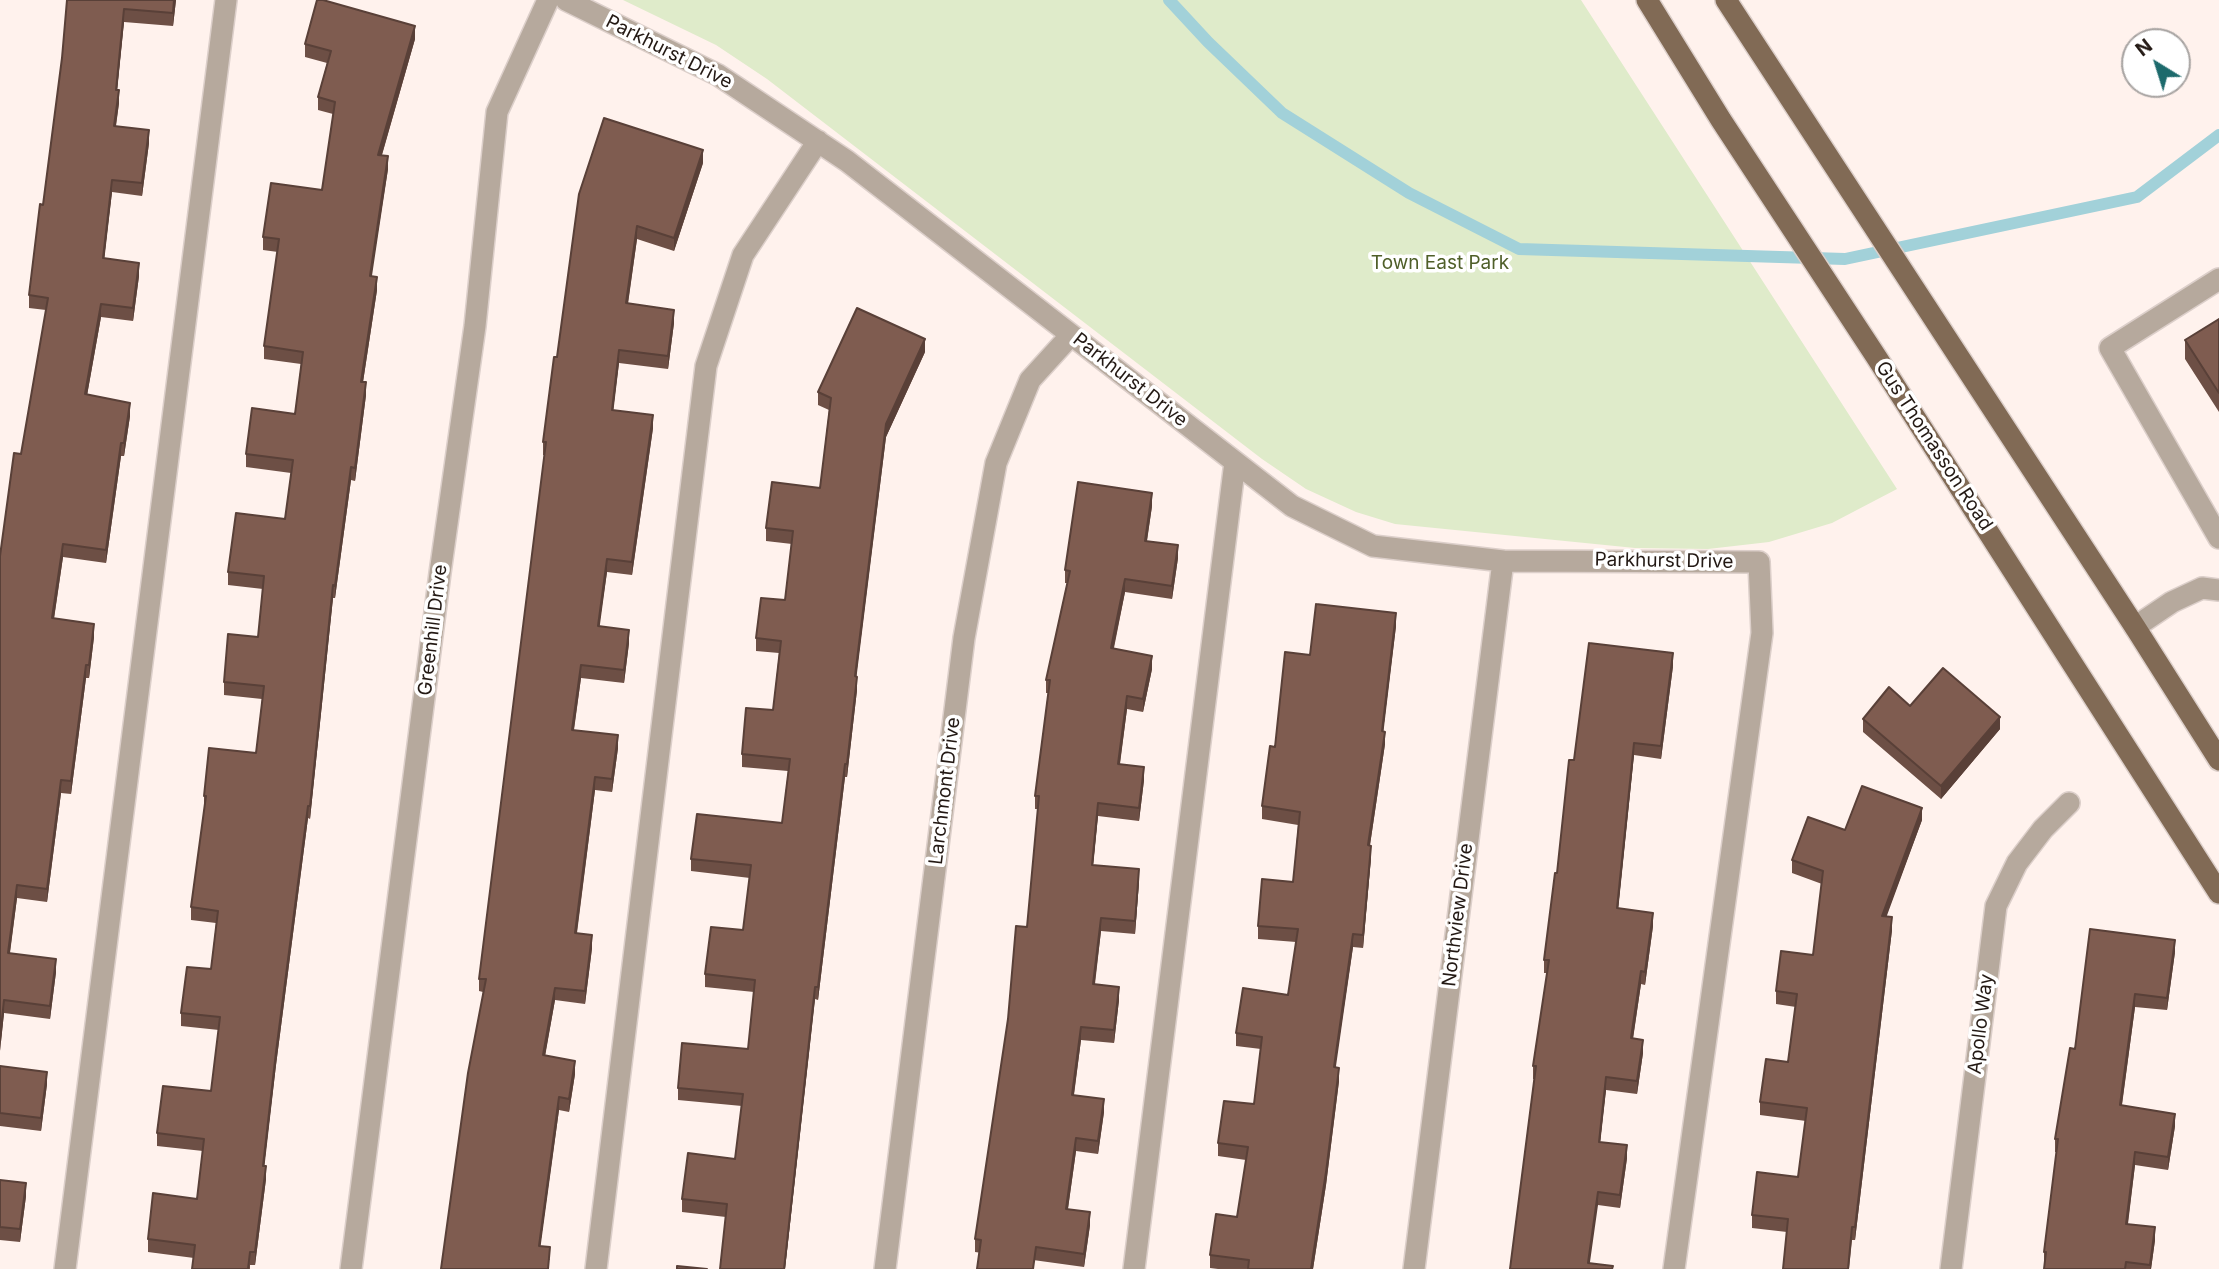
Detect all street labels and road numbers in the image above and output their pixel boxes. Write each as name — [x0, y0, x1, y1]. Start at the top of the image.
street label: Parkhurst Drive — [602, 10, 736, 94]
street label: Parkhurst Drive — [1068, 328, 1192, 432]
street label: Gus Thomasson Road — [1871, 357, 1997, 535]
street label: Parkhurst Drive — [1594, 548, 1734, 574]
street label: Greenhill Drive — [414, 563, 452, 697]
street label: Larchmont Drive — [925, 716, 965, 866]
street label: Northview Drive — [1438, 842, 1478, 988]
street label: Apollo Way — [1964, 973, 1998, 1075]

